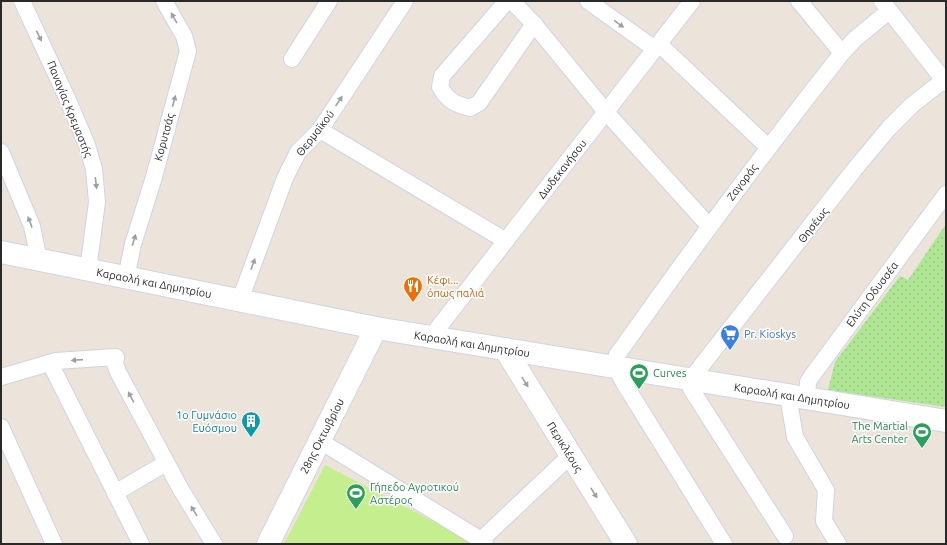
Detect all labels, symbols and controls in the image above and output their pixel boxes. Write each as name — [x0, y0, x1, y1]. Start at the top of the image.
one-way arrow — [171, 12, 177, 24]
one-way arrow — [614, 20, 625, 28]
one-way arrow — [36, 30, 42, 42]
street label: Παναγίας Κρεμαστής — [44, 59, 95, 159]
one-way arrow — [171, 95, 177, 107]
one-way arrow — [335, 96, 343, 106]
street label: Θερμαϊκού — [293, 108, 337, 158]
street label: Κορυτσάς — [152, 112, 177, 162]
street label: Δωδεκανήσου — [535, 137, 589, 201]
street label: Ζαγοράς — [724, 161, 760, 203]
one-way arrow — [92, 177, 99, 189]
street label: Θησέως — [796, 205, 831, 246]
one-way arrow — [27, 216, 33, 228]
one-way arrow — [131, 233, 137, 245]
one-way arrow — [251, 257, 257, 269]
street label: Ελύτη Οδυσσέα — [844, 259, 901, 329]
street label: Καραολή και Δημητρίου — [95, 266, 213, 300]
place label: Κέφι... όπως παλιά — [427, 274, 485, 300]
restaurant icon: Κέφι... όπως παλιά — [402, 275, 424, 303]
supermarket icon: Pr. Kioskys — [719, 323, 741, 351]
place label: Pr. Kioskys — [744, 328, 796, 340]
street label: Καραολή και Δημητρίου — [413, 329, 531, 359]
one-way arrow — [71, 356, 83, 363]
sports icon: Curves — [628, 362, 650, 390]
place label: Curves — [653, 367, 687, 379]
one-way arrow — [522, 376, 529, 388]
street label: Καραολή και Δημητρίου — [733, 381, 851, 411]
one-way arrow — [128, 391, 134, 403]
street label: 28ης Οκτωβρίου — [298, 396, 347, 476]
place label: 1ο Γυμνάσιο Ευόσμου — [176, 409, 237, 434]
building icon: 1ο Γυμνάσιο Ευόσμου — [240, 410, 262, 438]
street label: Περικλέους — [544, 420, 585, 475]
place label: The Martial Arts Center — [851, 420, 909, 445]
sports icon: The Martial Arts Center — [911, 421, 933, 449]
place label: Γήπεδο Αγροτικού Αστέρος — [370, 481, 459, 507]
sports icon: Γήπεδο Αγροτικού Αστέρος — [345, 482, 367, 510]
one-way arrow — [590, 488, 598, 498]
one-way arrow — [190, 506, 198, 516]

